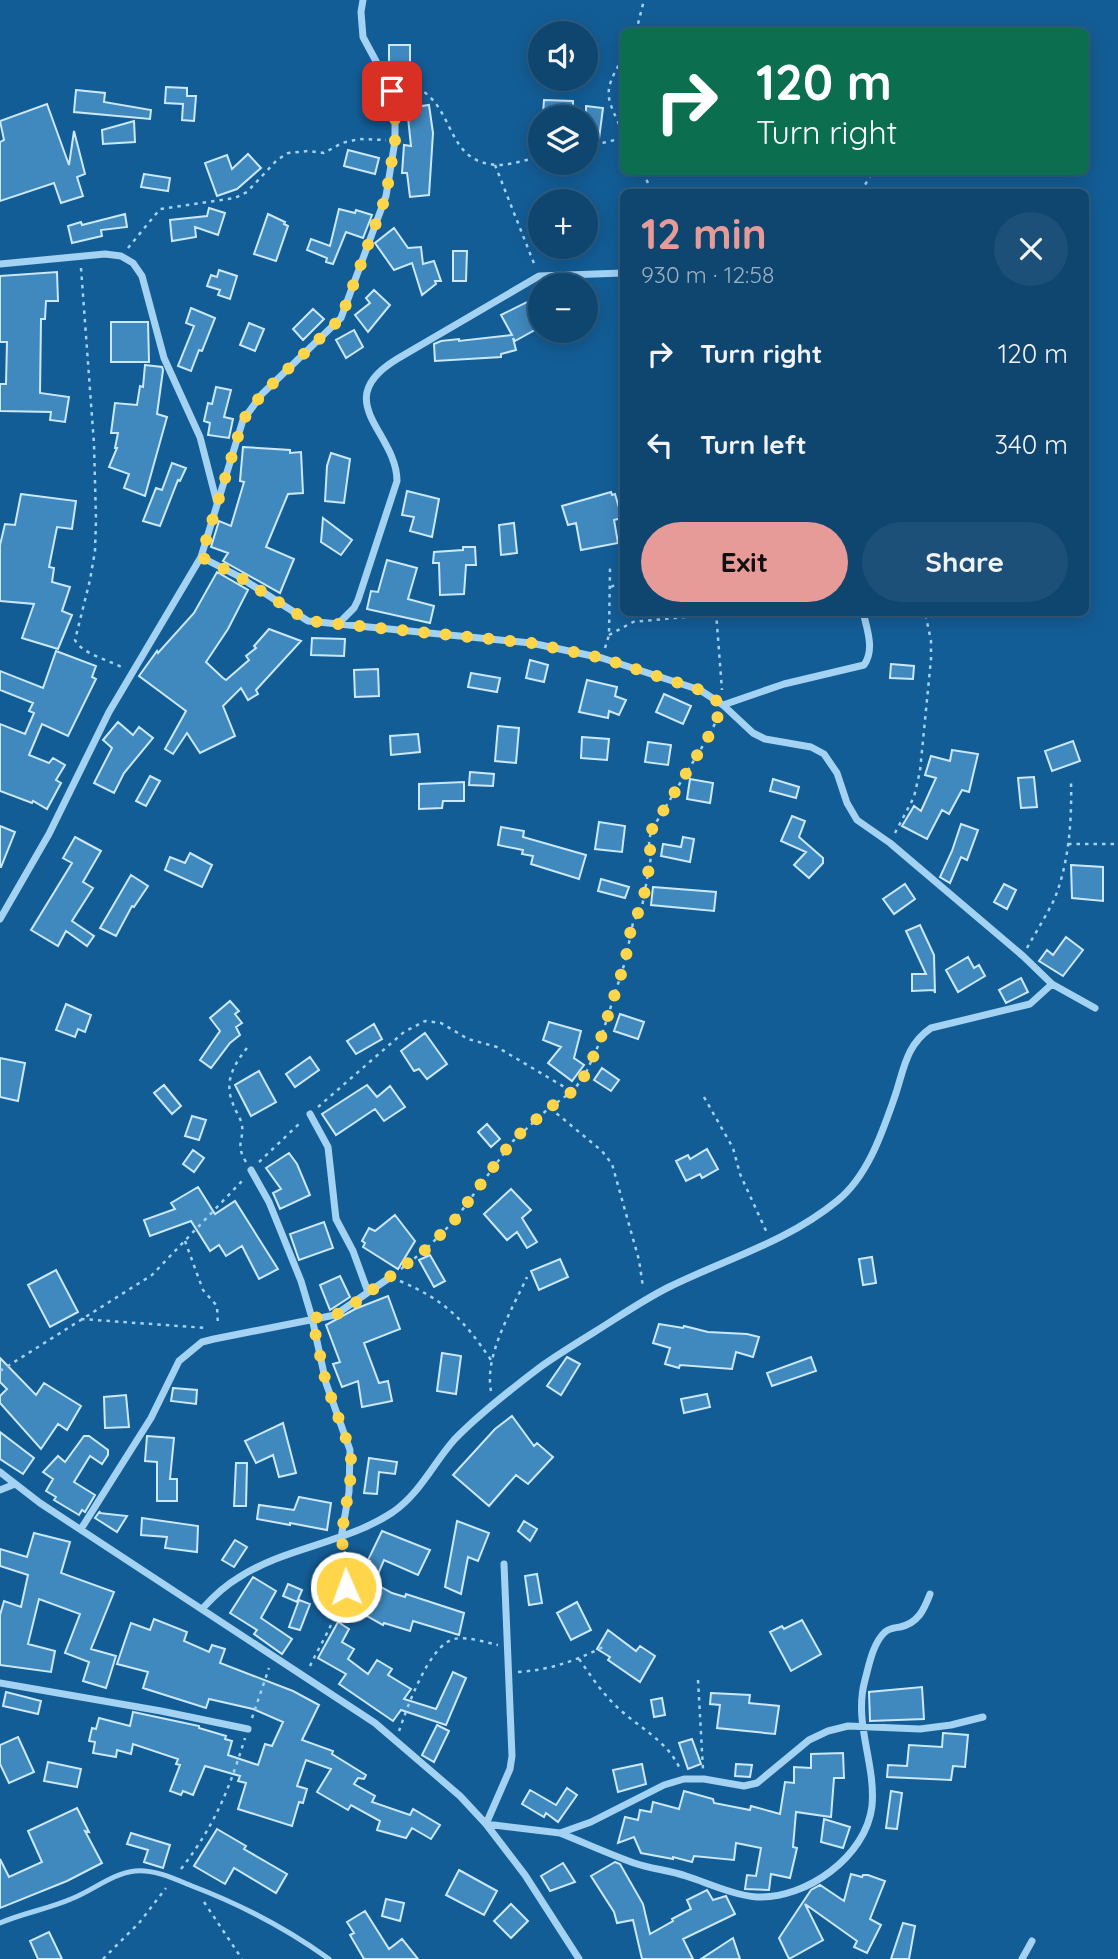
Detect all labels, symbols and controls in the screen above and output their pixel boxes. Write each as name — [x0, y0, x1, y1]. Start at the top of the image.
map controls — [528, 21, 598, 343]
button: sound — [528, 21, 598, 91]
text: 120 m — [756, 51, 892, 112]
icon: right — [641, 56, 732, 147]
pin — [362, 61, 422, 121]
icon: arrive — [373, 72, 411, 110]
button: layers — [528, 105, 598, 175]
text: Turn right — [756, 112, 897, 152]
button: + — [528, 189, 598, 259]
text: 12 min — [641, 207, 767, 260]
button: close — [994, 212, 1068, 286]
text: 930 m · 12:58 — [641, 260, 774, 289]
button: − — [528, 273, 598, 343]
icon: right — [641, 335, 679, 373]
text: Turn right — [700, 337, 822, 370]
text: 120 m — [998, 337, 1068, 370]
icon: left — [641, 426, 679, 464]
text: Turn left — [700, 428, 807, 461]
text: 340 m — [994, 428, 1068, 461]
button: Exit — [641, 522, 848, 602]
button: Share — [862, 522, 1068, 602]
position arrow — [309, 1550, 383, 1624]

